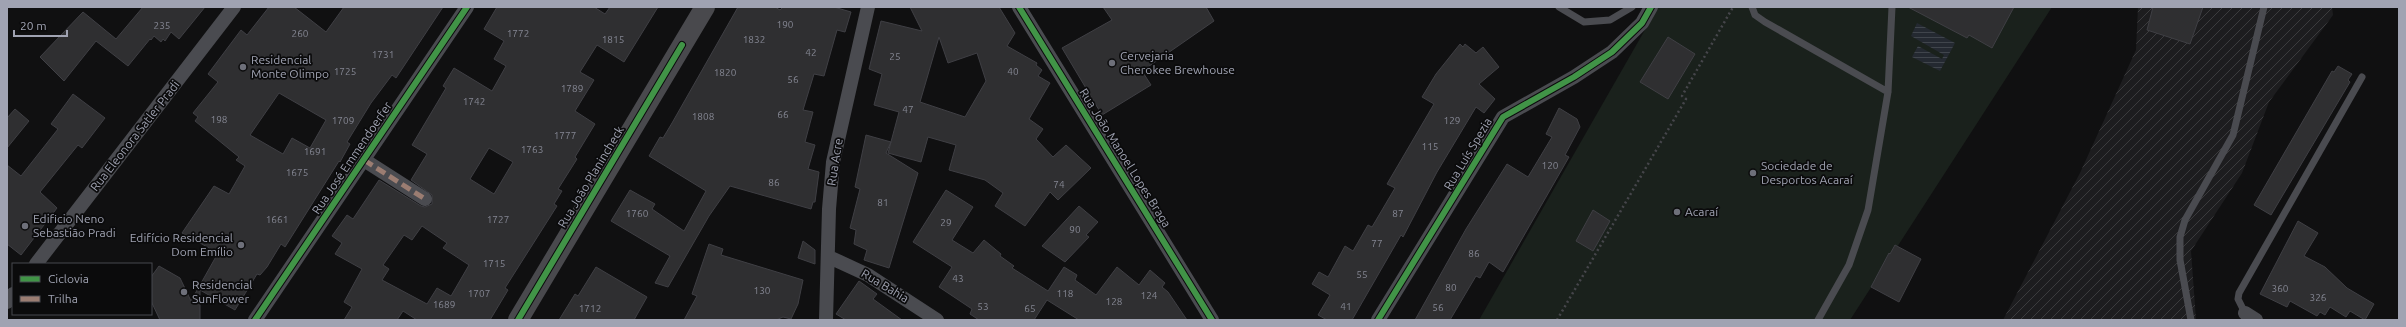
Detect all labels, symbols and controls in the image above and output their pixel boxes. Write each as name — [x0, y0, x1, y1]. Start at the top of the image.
scale bar — [14, 12, 67, 38]
text: 20 m — [20, 19, 47, 32]
house number: 190 — [777, 19, 794, 30]
house number: 235 — [154, 20, 170, 31]
house number: 260 — [292, 28, 309, 39]
house number: 1772 — [507, 28, 529, 39]
house number: 1815 — [602, 34, 624, 45]
house number: 1832 — [743, 34, 765, 45]
house number: 42 — [805, 47, 817, 58]
house number: 1731 — [372, 49, 394, 60]
place label: Cervejaria Cherokee Brewhouse — [1120, 49, 1235, 76]
house number: 25 — [889, 51, 901, 62]
place label: Residencial Monte Olimpo — [251, 53, 329, 80]
marker: Cervejaria Cherokee Brewhouse — [1107, 58, 1117, 68]
marker: Residencial Monte Olimpo — [238, 62, 248, 72]
house number: 1725 — [334, 66, 356, 77]
house number: 40 — [1007, 66, 1019, 77]
house number: 1820 — [714, 67, 737, 78]
house number: 56 — [787, 74, 799, 85]
street label: Rua Eleonora Satler Pradi — [88, 78, 182, 193]
house number: 1789 — [561, 83, 583, 94]
street label: Rua João Manoel Lopes Braga — [1077, 86, 1174, 230]
house number: 1742 — [463, 96, 485, 107]
street label: Rua José Emmendoerfer — [309, 99, 394, 216]
house number: 47 — [902, 104, 914, 115]
house number: 66 — [777, 109, 789, 120]
house number: 1808 — [692, 111, 715, 122]
house number: 198 — [211, 114, 228, 125]
house number: 1709 — [332, 115, 354, 126]
street label: Rua Luís Spezia — [1441, 115, 1494, 192]
house number: 129 — [1444, 115, 1460, 126]
street label: Rua João Planincheck — [555, 124, 626, 230]
house number: 1777 — [554, 130, 576, 141]
street label: Rua Acre — [824, 137, 845, 187]
house number: 115 — [1422, 141, 1438, 152]
house number: 1763 — [521, 144, 543, 155]
house number: 1691 — [304, 146, 326, 157]
place label: Sociedade de Desportos Acaraí — [1761, 159, 1854, 186]
house number: 120 — [1542, 160, 1559, 171]
house number: 1675 — [286, 167, 308, 178]
marker: Sociedade de Desportos Acaraí — [1748, 168, 1758, 178]
house number: 86 — [768, 177, 780, 188]
house number: 74 — [1053, 179, 1065, 190]
house number: 81 — [877, 197, 889, 208]
place label: Acaraí — [1685, 205, 1719, 218]
marker: Acaraí — [1672, 207, 1682, 217]
house number: 1760 — [626, 208, 649, 219]
house number: 87 — [1392, 208, 1404, 219]
place label: Edificio Neno Sebastião Pradi — [33, 212, 116, 239]
house number: 1661 — [266, 214, 288, 225]
house number: 1727 — [487, 214, 509, 225]
house number: 29 — [940, 217, 952, 228]
marker: Edificio Neno Sebastião Pradi — [20, 221, 30, 231]
house number: 90 — [1069, 224, 1081, 235]
place label: Edifício Residencial Dom Emílio — [130, 231, 233, 258]
house number: 77 — [1371, 238, 1383, 249]
marker: Edifício Residencial Dom Emílio — [236, 240, 246, 250]
house number: 86 — [1468, 248, 1480, 259]
house number: 1715 — [483, 258, 505, 269]
legend — [12, 263, 152, 315]
street label: Rua Bahia — [859, 266, 911, 305]
house number: 55 — [1356, 269, 1368, 280]
text: Ciclovia — [48, 272, 89, 285]
house number: 43 — [952, 273, 964, 284]
place label: Residencial SunFlower — [192, 278, 253, 305]
house number: 80 — [1445, 282, 1457, 293]
house number: 360 — [2272, 283, 2289, 294]
house number: 130 — [754, 285, 771, 296]
marker: Residencial SunFlower — [179, 287, 189, 297]
house number: 1707 — [468, 288, 490, 299]
house number: 118 — [1057, 288, 1074, 299]
house number: 124 — [1141, 290, 1158, 301]
text: Trilha — [48, 292, 78, 305]
house number: 326 — [2310, 292, 2327, 303]
house number: 128 — [1106, 296, 1123, 307]
house number: 1689 — [433, 299, 455, 310]
house number: 53 — [977, 301, 989, 312]
house number: 41 — [1340, 301, 1352, 312]
house number: 56 — [1432, 302, 1444, 313]
house number: 1712 — [579, 303, 601, 314]
house number: 65 — [1024, 303, 1036, 314]

